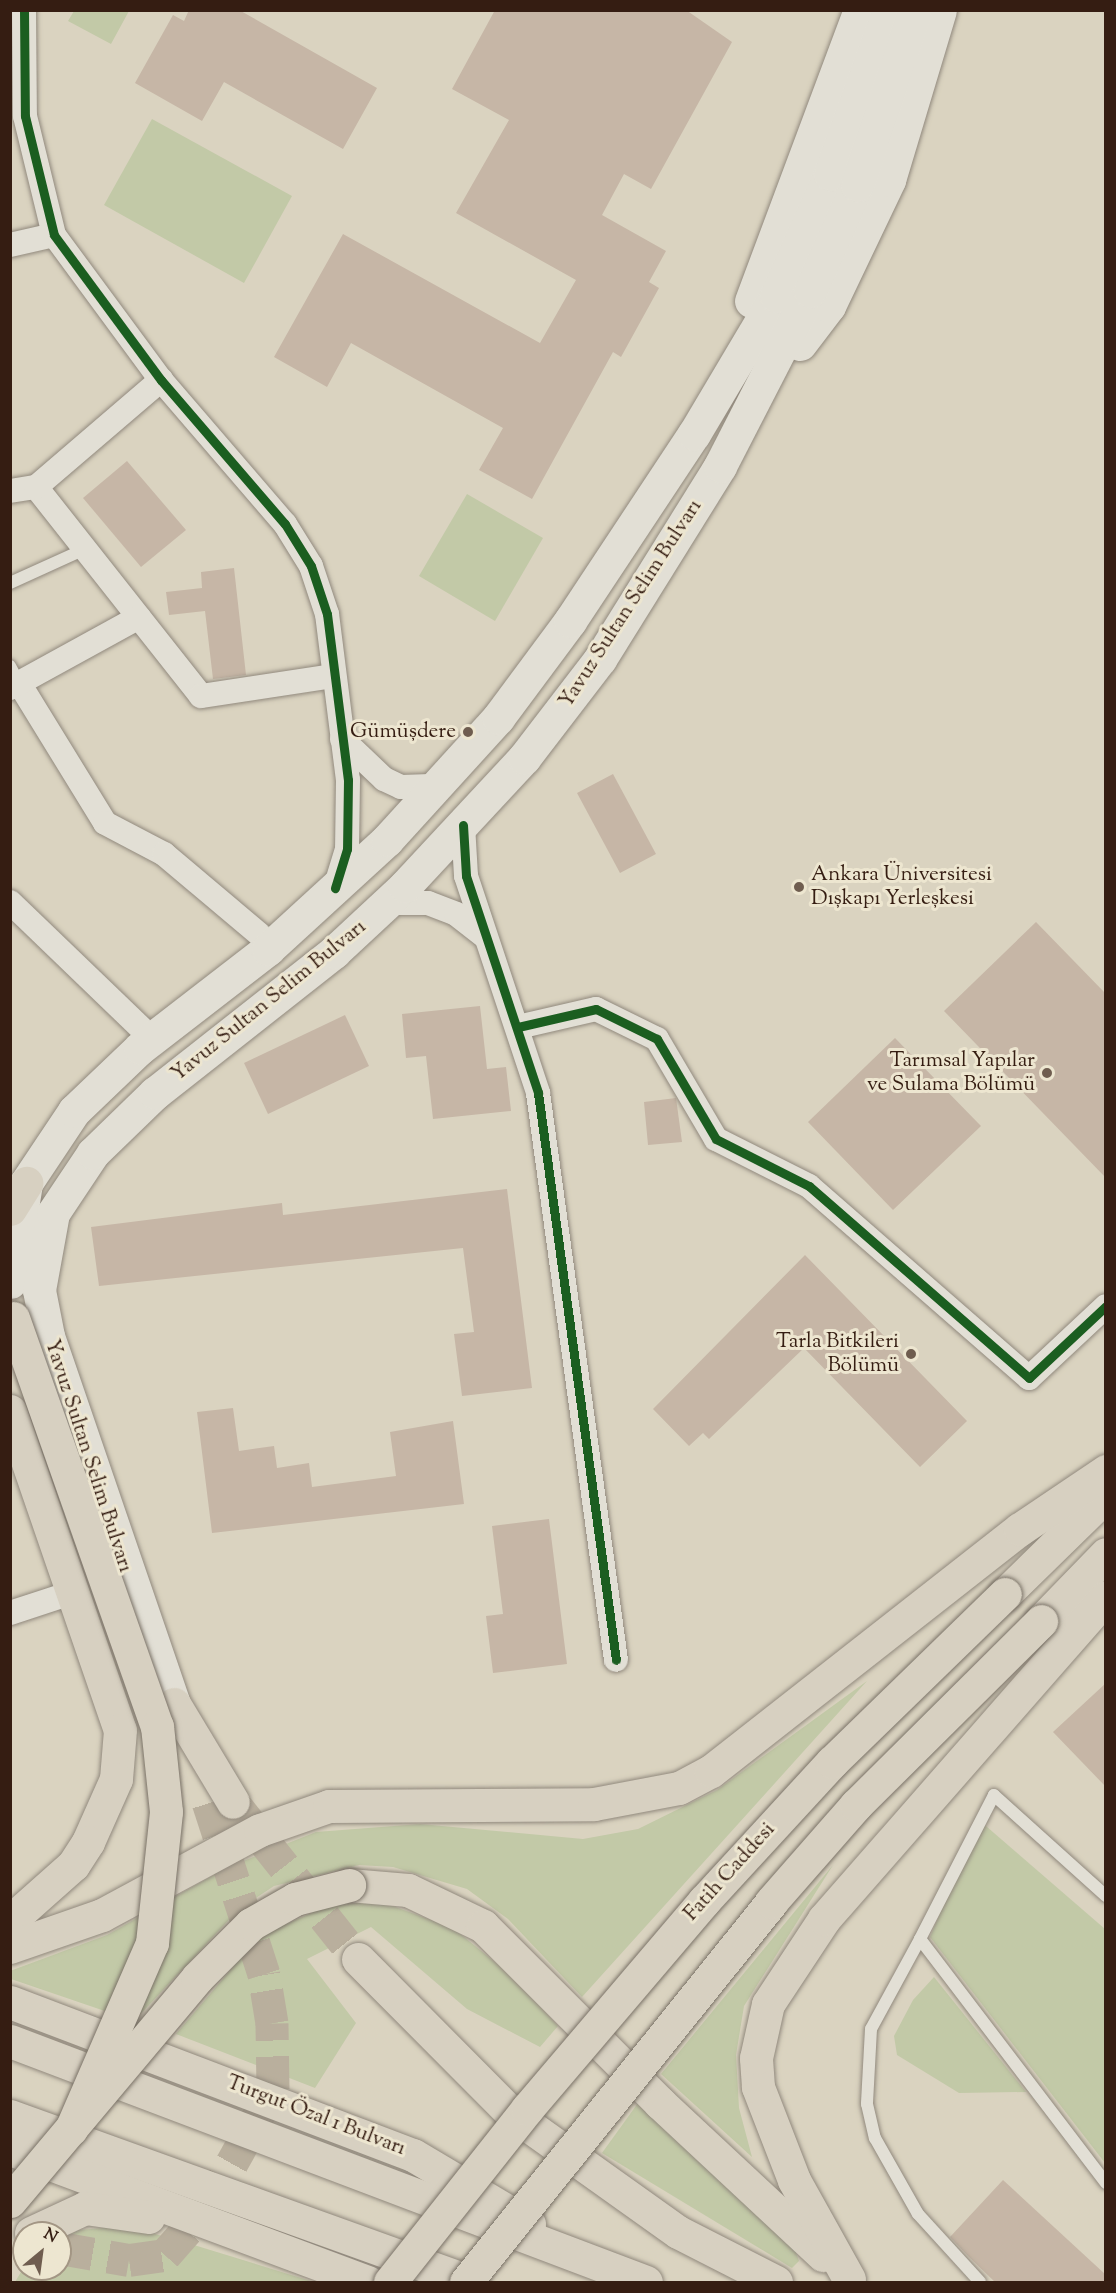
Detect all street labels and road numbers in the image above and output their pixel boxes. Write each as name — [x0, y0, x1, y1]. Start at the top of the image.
street label: Yavuz Sultan Selim Bulvarı — [554, 495, 708, 713]
street label: Yavuz Sultan Selim Bulvarı — [166, 915, 372, 1087]
street label: Yavuz Sultan Selim Bulvarı — [38, 1336, 138, 1576]
street label: Fatih Caddesi — [679, 1817, 781, 1927]
street label: Turgut Özal 1 Bulvarı — [223, 2070, 409, 2162]

